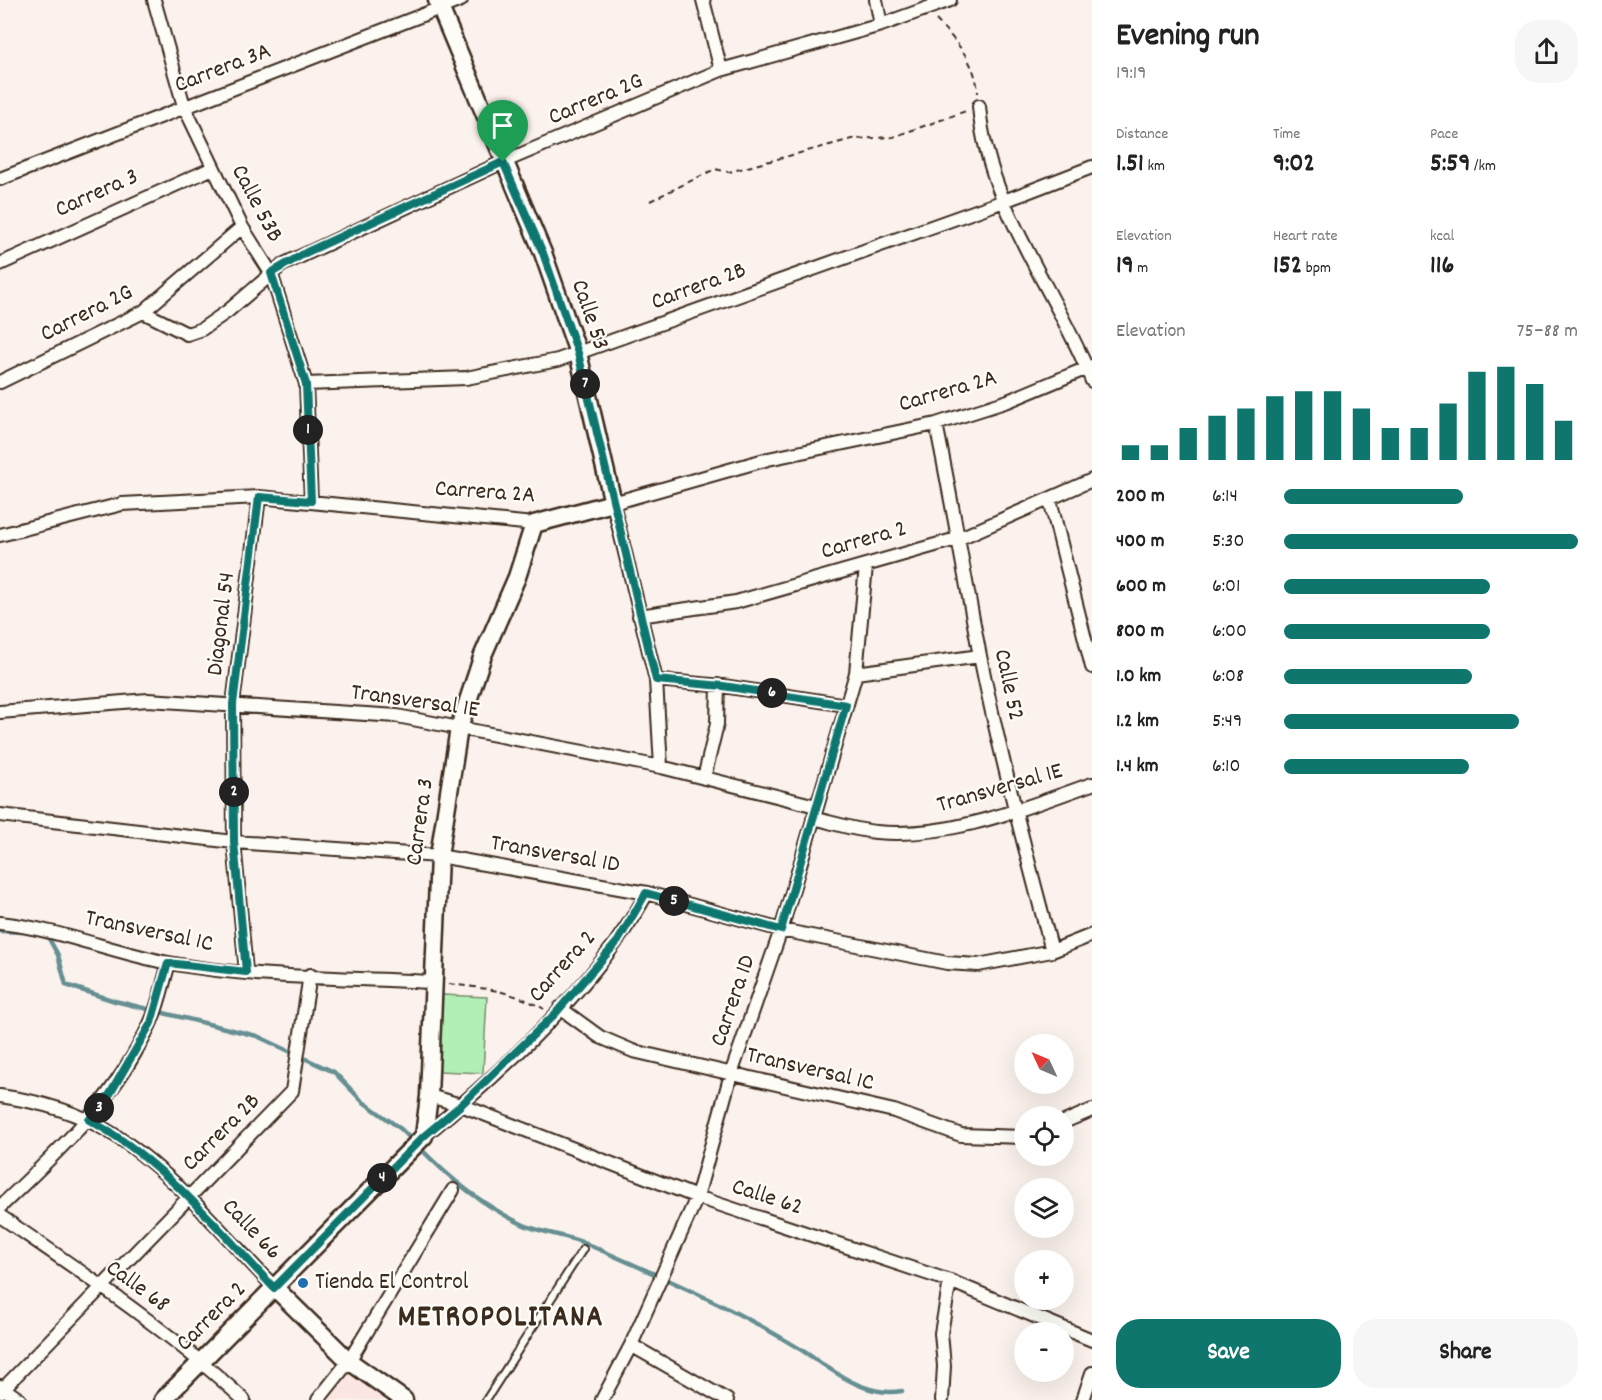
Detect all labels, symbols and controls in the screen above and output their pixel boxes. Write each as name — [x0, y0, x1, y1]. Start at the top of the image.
text: Evening run — [1116, 14, 1260, 61]
button: share — [1515, 20, 1578, 83]
street label: Carrera 3A — [170, 35, 276, 103]
text: 19:19 — [1116, 60, 1146, 88]
street label: Carrera 2G — [543, 65, 649, 135]
pin — [477, 100, 528, 162]
icon: arrive — [486, 109, 519, 142]
text: Distance — [1116, 123, 1168, 146]
text: Time — [1273, 123, 1300, 146]
text: Pace — [1430, 123, 1458, 146]
text: 1.51 — [1116, 146, 1144, 183]
text: 9:02 — [1273, 146, 1315, 183]
text: 5:59 — [1430, 146, 1470, 183]
text: km — [1144, 155, 1165, 178]
text: /km — [1470, 155, 1496, 178]
street label: Calle 53B — [221, 159, 291, 249]
street label: Carrera 3 — [50, 161, 144, 227]
text: Elevation — [1116, 225, 1172, 248]
text: Heart rate — [1273, 225, 1338, 248]
text: kcal — [1430, 225, 1454, 248]
text: 19 — [1116, 248, 1134, 285]
text: 152 — [1273, 248, 1302, 285]
text: 116 — [1430, 248, 1454, 285]
street label: Carrera 2B — [647, 254, 751, 320]
text: m — [1134, 257, 1148, 280]
text: bpm — [1302, 257, 1331, 280]
street label: Calle 53 — [561, 275, 617, 355]
street label: Carrera 2G — [35, 276, 139, 352]
text: Elevation — [1116, 318, 1186, 346]
text: 75–88 m — [1517, 318, 1578, 346]
street label: Carrera 2A — [895, 362, 1001, 422]
pin: 7 — [570, 369, 600, 399]
text: 7 — [582, 372, 588, 395]
pin: 1 — [293, 415, 323, 445]
text: 1 — [306, 418, 310, 441]
street label: Carrera 2A — [434, 473, 536, 513]
text: 200 m — [1116, 483, 1165, 511]
text: 6:14 — [1212, 483, 1238, 511]
street label: Carrera 2 — [817, 513, 911, 569]
text: 400 m — [1116, 528, 1164, 556]
text: 5:30 — [1212, 528, 1244, 556]
street label: Diagonal 54 — [199, 570, 245, 678]
text: 600 m — [1116, 573, 1166, 601]
text: 6:01 — [1212, 573, 1240, 601]
text: 800 m — [1116, 618, 1164, 646]
text: 6:00 — [1212, 618, 1247, 646]
street label: Calle 52 — [984, 646, 1032, 724]
text: 1.0 km — [1116, 663, 1161, 691]
text: 6:08 — [1212, 663, 1244, 691]
street label: Transversal 1E — [349, 676, 481, 728]
pin: 6 — [757, 678, 787, 708]
text: 6 — [768, 681, 776, 704]
text: 1.2 km — [1116, 708, 1159, 736]
text: 5:49 — [1212, 708, 1242, 736]
text: 1.4 km — [1116, 753, 1159, 781]
text: 6:10 — [1212, 753, 1240, 781]
street label: Transversal 1E — [933, 755, 1067, 823]
street label: Carrera 3 — [398, 776, 444, 868]
pin: 2 — [219, 777, 249, 807]
text: 2 — [231, 780, 238, 803]
street label: Transversal 1D — [488, 827, 622, 883]
pin: 5 — [659, 886, 689, 916]
text: 5 — [670, 889, 678, 912]
street label: Transversal 1C — [82, 902, 216, 962]
street label: Carrera 2 — [521, 923, 605, 1011]
street label: Carrera 1D — [702, 951, 766, 1051]
north arrow — [1014, 1034, 1074, 1094]
map controls — [1014, 1034, 1074, 1382]
street label: Transversal 1C — [743, 1039, 877, 1101]
street label: Carrera 2B — [175, 1086, 269, 1180]
pin: 3 — [84, 1093, 114, 1123]
text: 3 — [95, 1096, 103, 1119]
button: locate — [1014, 1106, 1074, 1166]
pin: 4 — [367, 1163, 397, 1193]
text: 4 — [379, 1166, 385, 1189]
street label: Calle 62 — [727, 1171, 807, 1225]
button: layers — [1014, 1178, 1074, 1238]
street label: Calle 66 — [213, 1192, 289, 1268]
button: + — [1014, 1250, 1074, 1310]
street label: Calle 68 — [98, 1252, 176, 1322]
place label: Tienda El Control — [315, 1266, 469, 1300]
street label: Carrera 2 — [169, 1274, 255, 1360]
marker: Tienda El Control — [296, 1276, 310, 1290]
district label: METROPOLITANA — [398, 1298, 604, 1341]
button: Save — [1116, 1319, 1341, 1388]
button: Share — [1353, 1319, 1578, 1388]
button: − — [1014, 1322, 1074, 1382]

